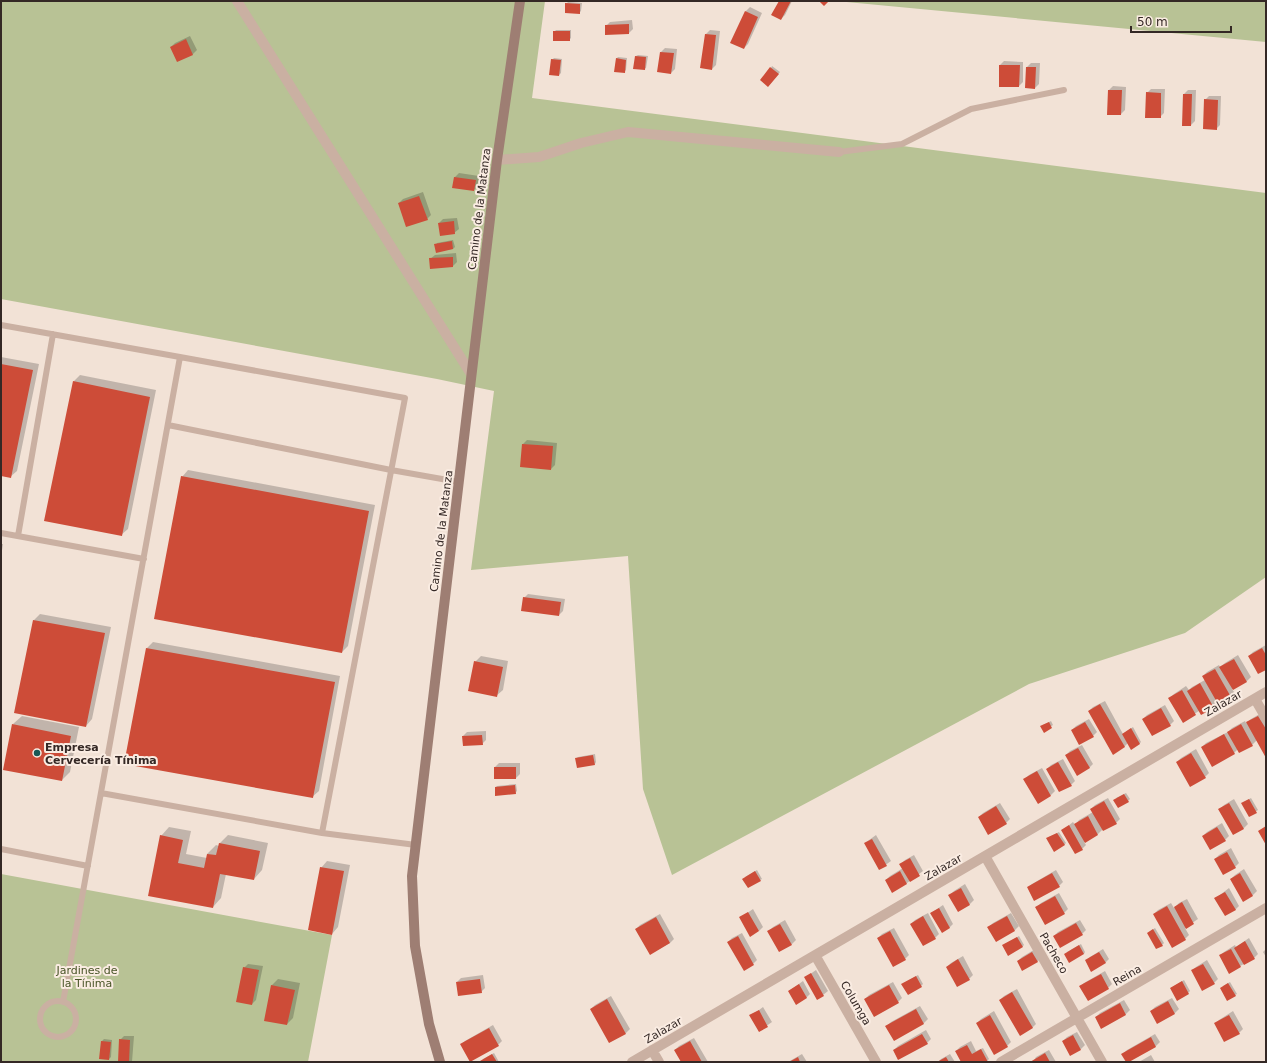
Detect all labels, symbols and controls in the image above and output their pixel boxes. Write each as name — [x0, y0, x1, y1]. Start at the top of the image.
scale bar — [1131, 8, 1231, 34]
text: 50 m — [1137, 15, 1168, 29]
street label: Camino de la Matanza — [466, 147, 493, 271]
street label: Camino de la Matanza — [428, 469, 455, 593]
street label: Zalazar — [1202, 687, 1245, 719]
place label: Empresa Cervecería Tínima — [45, 741, 157, 767]
marker: Empresa Cervecería Tínima — [32, 748, 42, 758]
street label: Zalazar — [922, 851, 965, 883]
street label: Pacheco — [1037, 930, 1071, 976]
street label: Reina — [1111, 962, 1144, 989]
park label: Jardines de la Tínima — [55, 964, 118, 990]
street label: Columga — [838, 979, 873, 1028]
street label: Zalazar — [642, 1014, 685, 1046]

